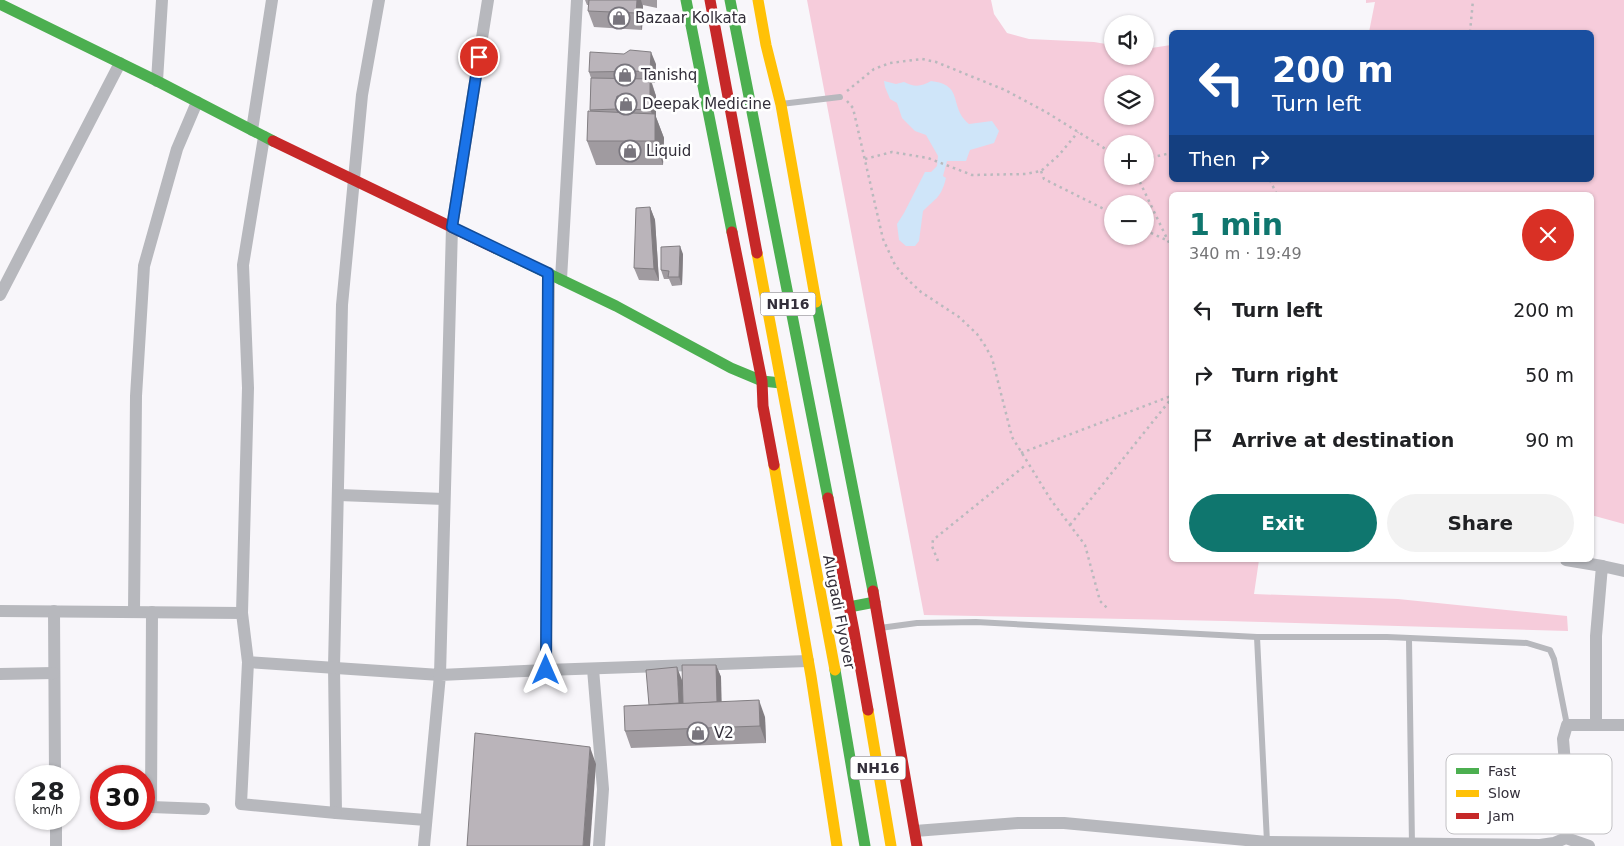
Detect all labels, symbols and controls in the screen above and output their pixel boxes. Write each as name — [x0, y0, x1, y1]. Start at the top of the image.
shop icon: Bazaar Kolkata — [607, 6, 631, 30]
place label: Bazaar Kolkata — [635, 9, 747, 27]
map controls — [1104, 15, 1154, 245]
button: sound — [1104, 15, 1154, 65]
pin — [458, 36, 500, 78]
icon: arrive — [465, 43, 493, 71]
icon: left — [1189, 50, 1254, 115]
text: 200 m — [1272, 50, 1394, 90]
shop icon: Tanishq — [613, 63, 637, 87]
place label: Tanishq — [640, 66, 697, 84]
button: layers — [1104, 75, 1154, 125]
text: Turn left — [1272, 91, 1361, 116]
shop icon: Deepak Medicine — [614, 92, 638, 116]
place label: Deepak Medicine — [642, 95, 771, 113]
button: + — [1104, 135, 1154, 185]
shop icon: Liquid — [618, 139, 642, 163]
place label: Liquid — [646, 142, 691, 160]
icon: right — [1246, 145, 1274, 173]
text: Then — [1189, 148, 1236, 170]
button: − — [1104, 195, 1154, 245]
text: 1 min — [1189, 207, 1283, 242]
button: close — [1522, 209, 1574, 261]
text: 340 m · 19:49 — [1189, 244, 1302, 263]
road number: NH16 — [760, 292, 816, 316]
icon: left — [1189, 296, 1217, 324]
text: Turn left — [1232, 299, 1323, 321]
text: 200 m — [1513, 299, 1574, 321]
icon: right — [1189, 361, 1217, 389]
text: Turn right — [1232, 364, 1338, 386]
text: 50 m — [1525, 364, 1574, 386]
icon: arrive — [1189, 426, 1217, 454]
text: Arrive at destination — [1232, 429, 1454, 451]
text: 90 m — [1525, 429, 1574, 451]
button: Exit — [1189, 494, 1377, 552]
button: Share — [1387, 494, 1574, 552]
street label: Alugadi Flyover — [819, 553, 859, 672]
position arrow — [519, 643, 571, 695]
shop icon: V2 — [686, 721, 710, 745]
place label: V2 — [714, 724, 734, 742]
legend — [1446, 754, 1612, 834]
road number: NH16 — [850, 756, 906, 780]
text: Fast — [1488, 763, 1517, 779]
speed limit sign: 30 — [90, 765, 155, 830]
text: 28 — [30, 777, 65, 806]
text: Slow — [1488, 785, 1521, 801]
text: km/h — [32, 803, 63, 817]
text: Jam — [1487, 808, 1514, 824]

